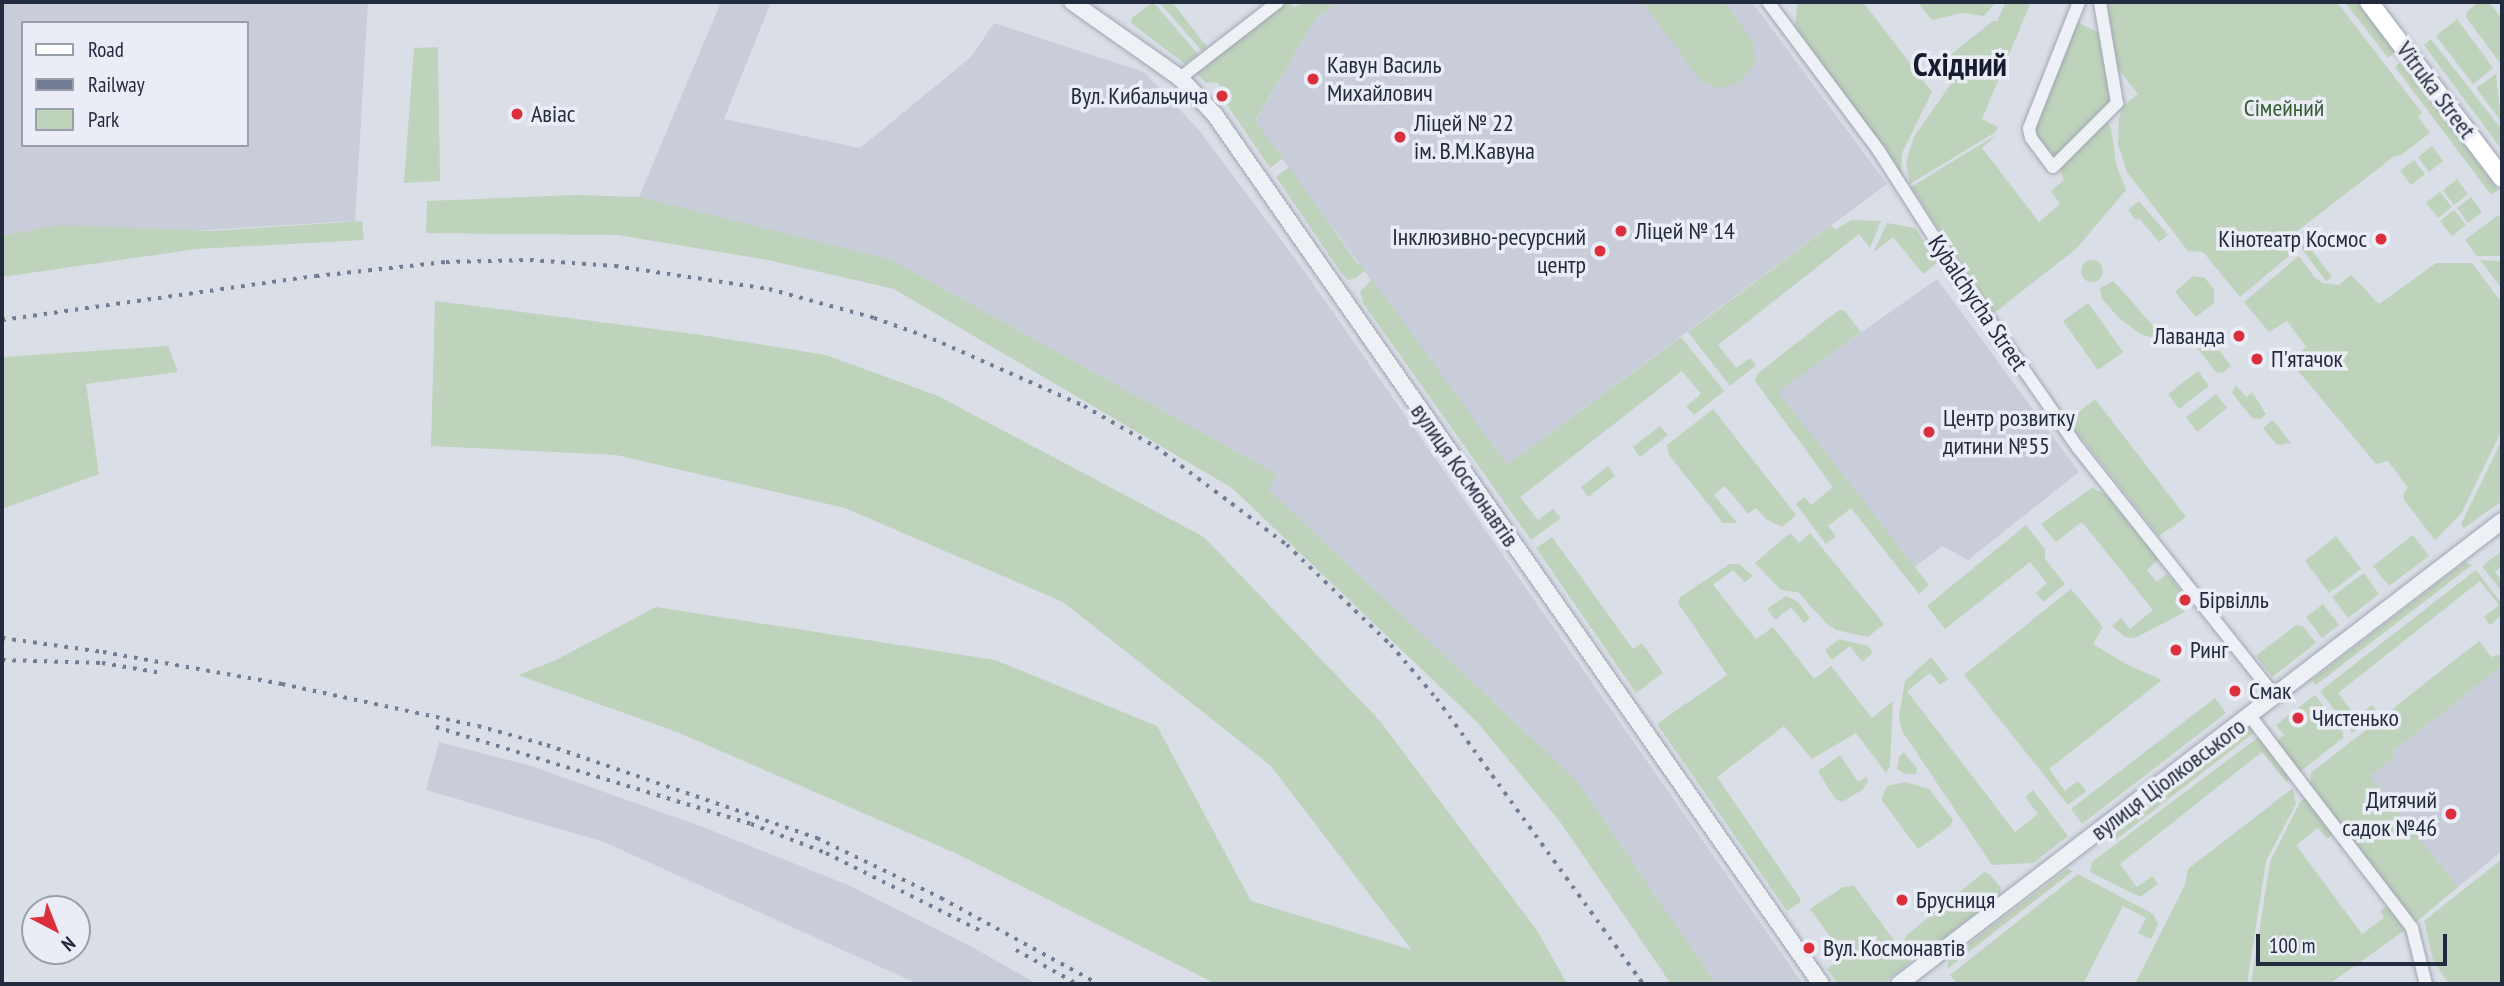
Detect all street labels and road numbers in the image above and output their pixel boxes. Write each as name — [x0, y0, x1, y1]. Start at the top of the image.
street label: Vitruka Street — [2390, 36, 2482, 144]
street label: Kybalchycha Street — [1922, 230, 2034, 376]
street label: вулиця Космонавтів — [1405, 398, 1525, 552]
street label: вулиця Ціолковського — [2085, 712, 2251, 846]

